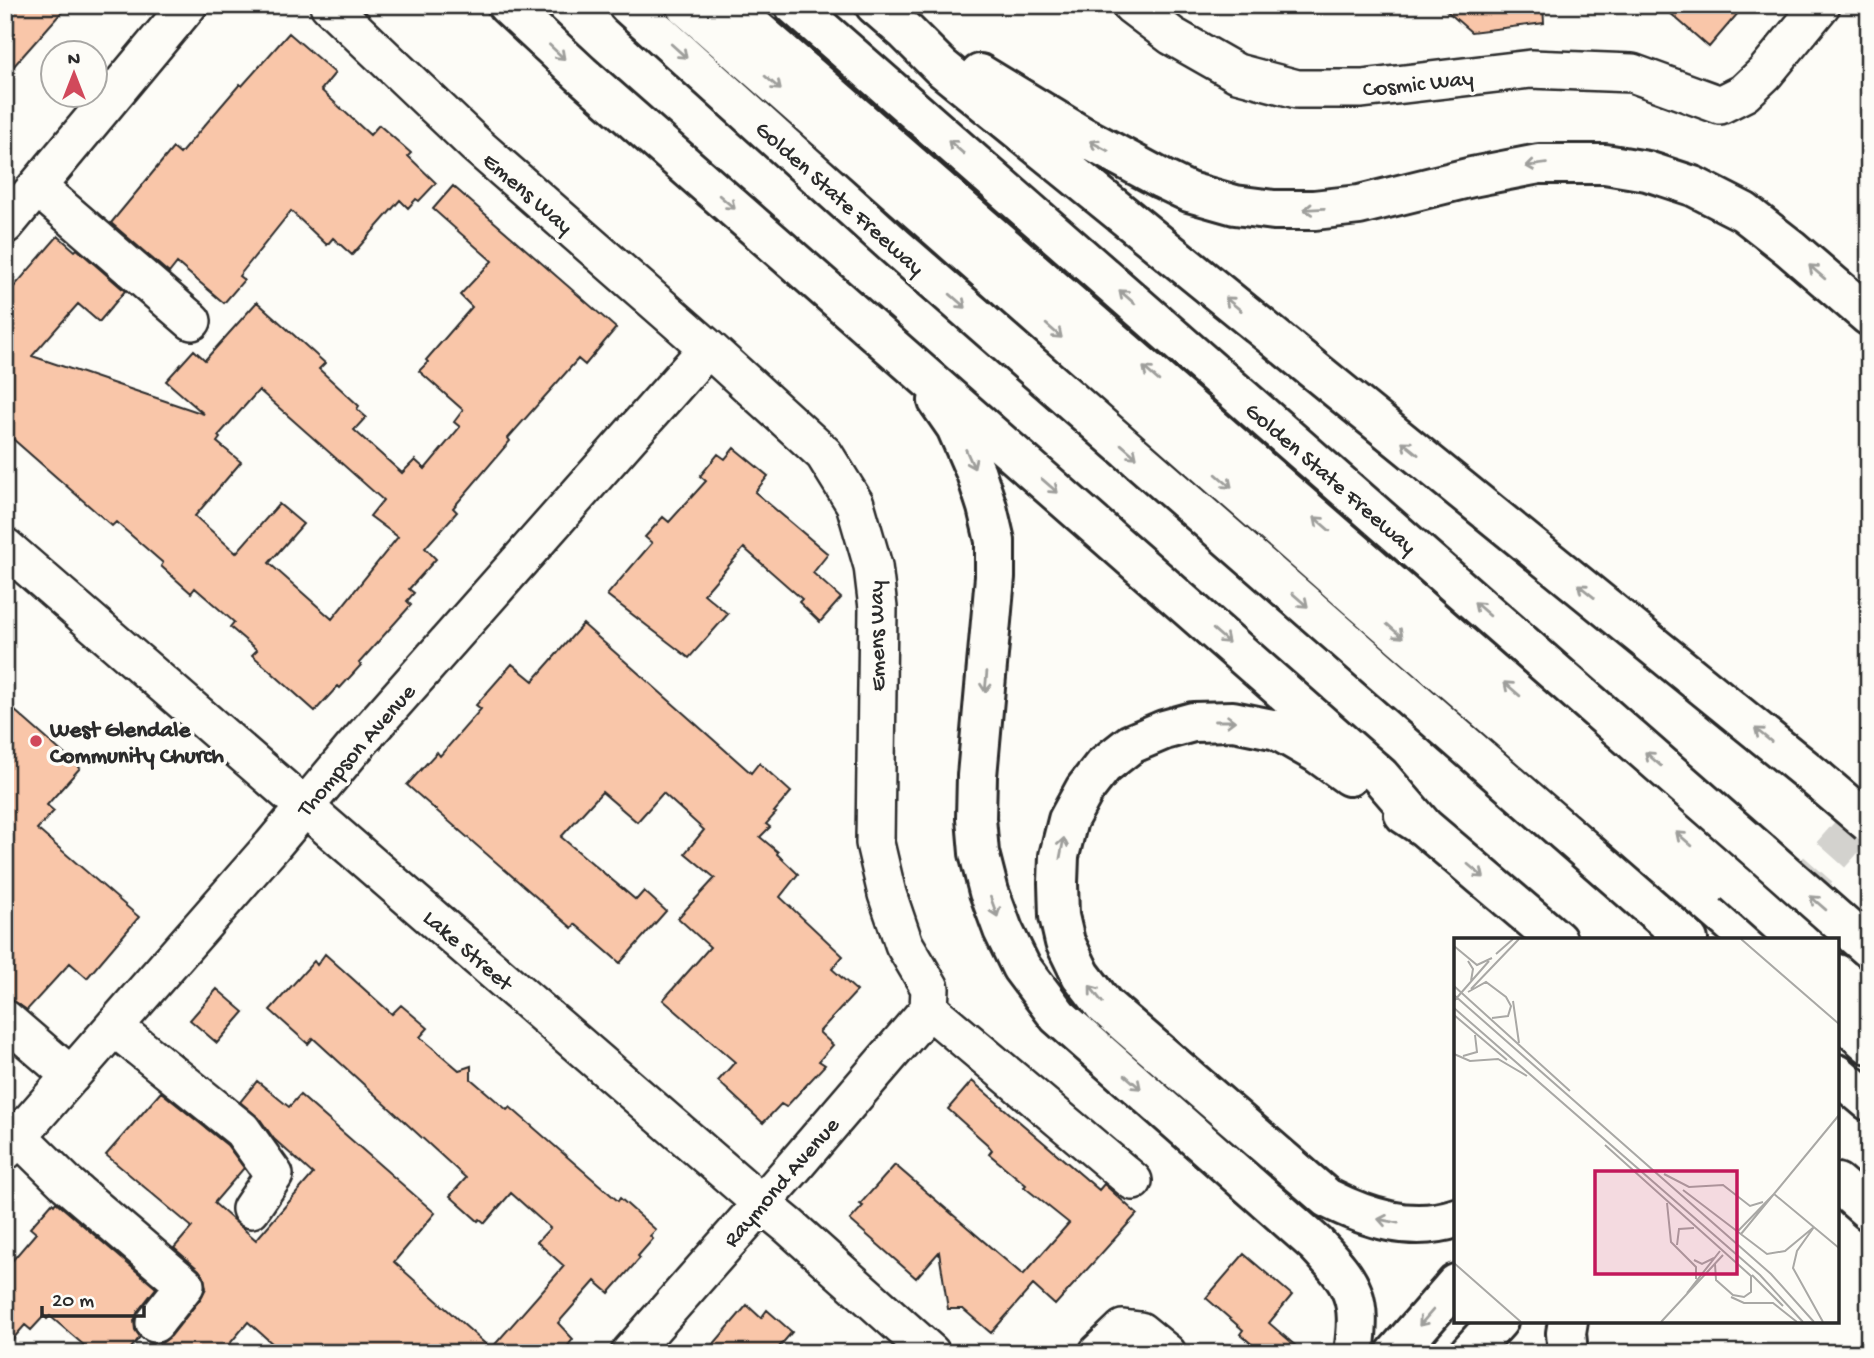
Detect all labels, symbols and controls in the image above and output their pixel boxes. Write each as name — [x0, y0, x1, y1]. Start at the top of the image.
north arrow — [38, 38, 108, 108]
one-way arrow — [548, 43, 565, 60]
one-way arrow — [670, 43, 688, 59]
text: N — [68, 49, 80, 72]
street label: Cosmic Way — [1362, 66, 1475, 105]
one-way arrow — [764, 75, 782, 91]
street label: Golden State Freeway — [748, 117, 929, 283]
one-way arrow — [947, 139, 965, 155]
one-way arrow — [1090, 139, 1110, 153]
street label: Emens Way — [476, 148, 577, 241]
one-way arrow — [1526, 159, 1548, 172]
one-way arrow — [718, 194, 735, 211]
one-way arrow — [1302, 203, 1325, 216]
one-way arrow — [1809, 264, 1827, 280]
one-way arrow — [1118, 289, 1136, 305]
one-way arrow — [949, 293, 967, 309]
one-way arrow — [1224, 297, 1242, 312]
one-way arrow — [1045, 322, 1062, 339]
one-way arrow — [1142, 366, 1160, 382]
street label: Golden State Freeway — [1238, 398, 1421, 561]
one-way arrow — [1401, 440, 1419, 456]
one-way arrow — [1120, 443, 1138, 459]
one-way arrow — [964, 448, 977, 469]
one-way arrow — [1215, 473, 1233, 489]
one-way arrow — [1041, 478, 1058, 495]
one-way arrow — [1313, 516, 1331, 532]
street label: Emens Way — [864, 580, 893, 692]
one-way arrow — [1578, 583, 1596, 599]
one-way arrow — [1291, 592, 1309, 608]
one-way arrow — [1474, 601, 1492, 617]
one-way arrow — [1386, 623, 1404, 639]
one-way arrow — [1212, 628, 1229, 645]
one-way arrow — [979, 670, 992, 693]
street label: Thompson Avenue — [291, 679, 423, 825]
one-way arrow — [1503, 681, 1521, 697]
one-way arrow — [1214, 715, 1237, 728]
place label: West Glendale Community Church — [49, 718, 224, 771]
one-way arrow — [1754, 727, 1772, 742]
marker: West Glendale Community Church — [28, 733, 44, 749]
one-way arrow — [1645, 751, 1663, 767]
one-way arrow — [1675, 831, 1693, 847]
one-way arrow — [1055, 837, 1069, 860]
one-way arrow — [1467, 863, 1485, 879]
one-way arrow — [989, 895, 1001, 917]
one-way arrow — [1809, 895, 1827, 911]
street label: Lake Street — [416, 905, 518, 999]
inset map — [1454, 938, 1839, 1323]
one-way arrow — [1088, 985, 1103, 1004]
one-way arrow — [1124, 1074, 1141, 1091]
street label: Raymond Avenue — [719, 1112, 847, 1254]
one-way arrow — [1378, 1213, 1400, 1226]
scale bar — [42, 1274, 144, 1318]
text: 20 m — [52, 1290, 94, 1315]
one-way arrow — [1418, 1309, 1434, 1327]

